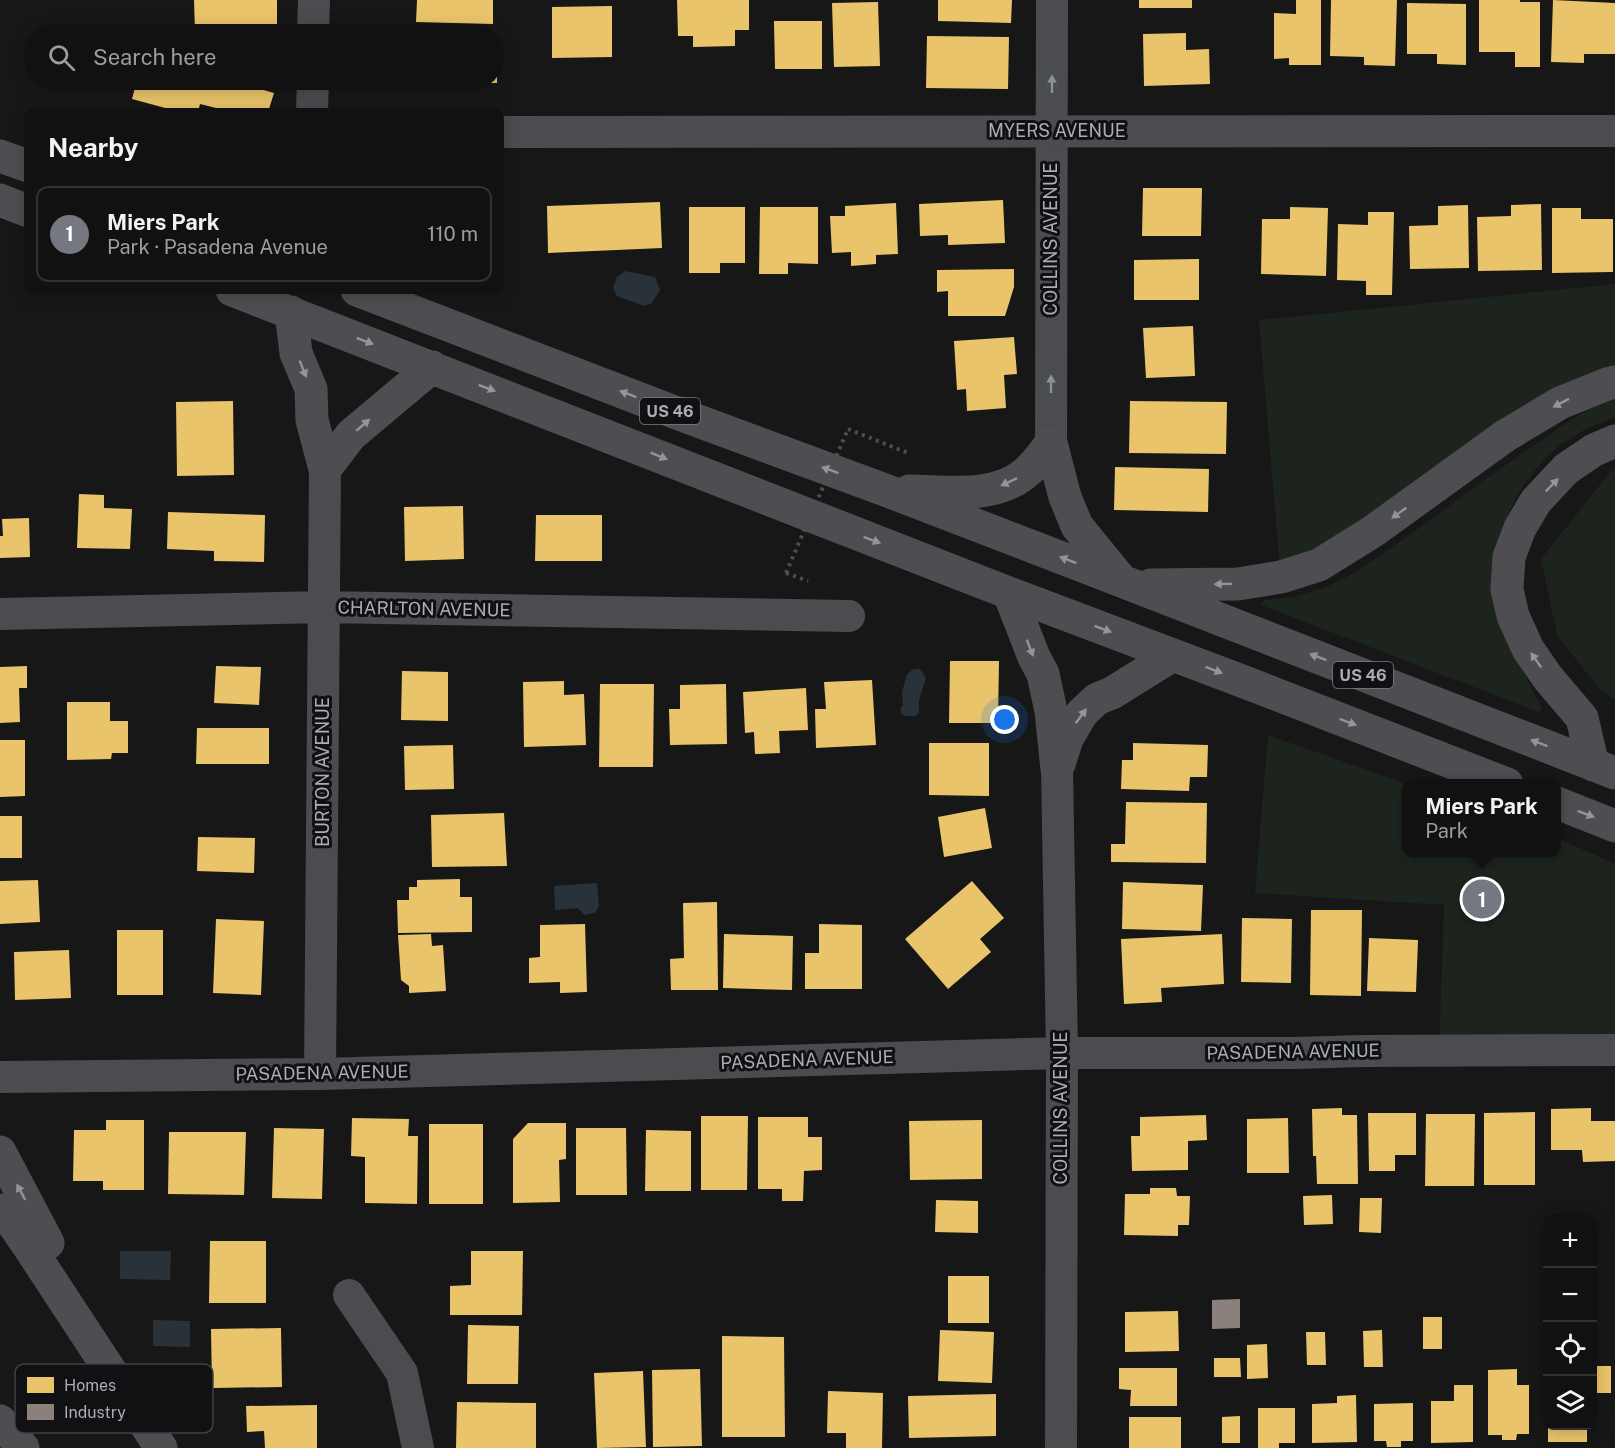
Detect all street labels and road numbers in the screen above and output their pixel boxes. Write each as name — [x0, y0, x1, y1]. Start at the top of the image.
street label: MYERS AVENUE — [988, 120, 1126, 141]
street label: COLLINS AVENUE — [1040, 163, 1061, 315]
road number: US 46 — [640, 398, 700, 424]
street label: CHARLTON AVENUE — [337, 596, 511, 621]
road number: US 46 — [1333, 662, 1393, 688]
street label: BURTON AVENUE — [312, 697, 333, 847]
street label: COLLINS AVENUE — [1050, 1032, 1071, 1184]
street label: PASADENA AVENUE — [1206, 1039, 1380, 1064]
street label: PASADENA AVENUE — [720, 1046, 894, 1073]
street label: PASADENA AVENUE — [235, 1060, 409, 1085]

